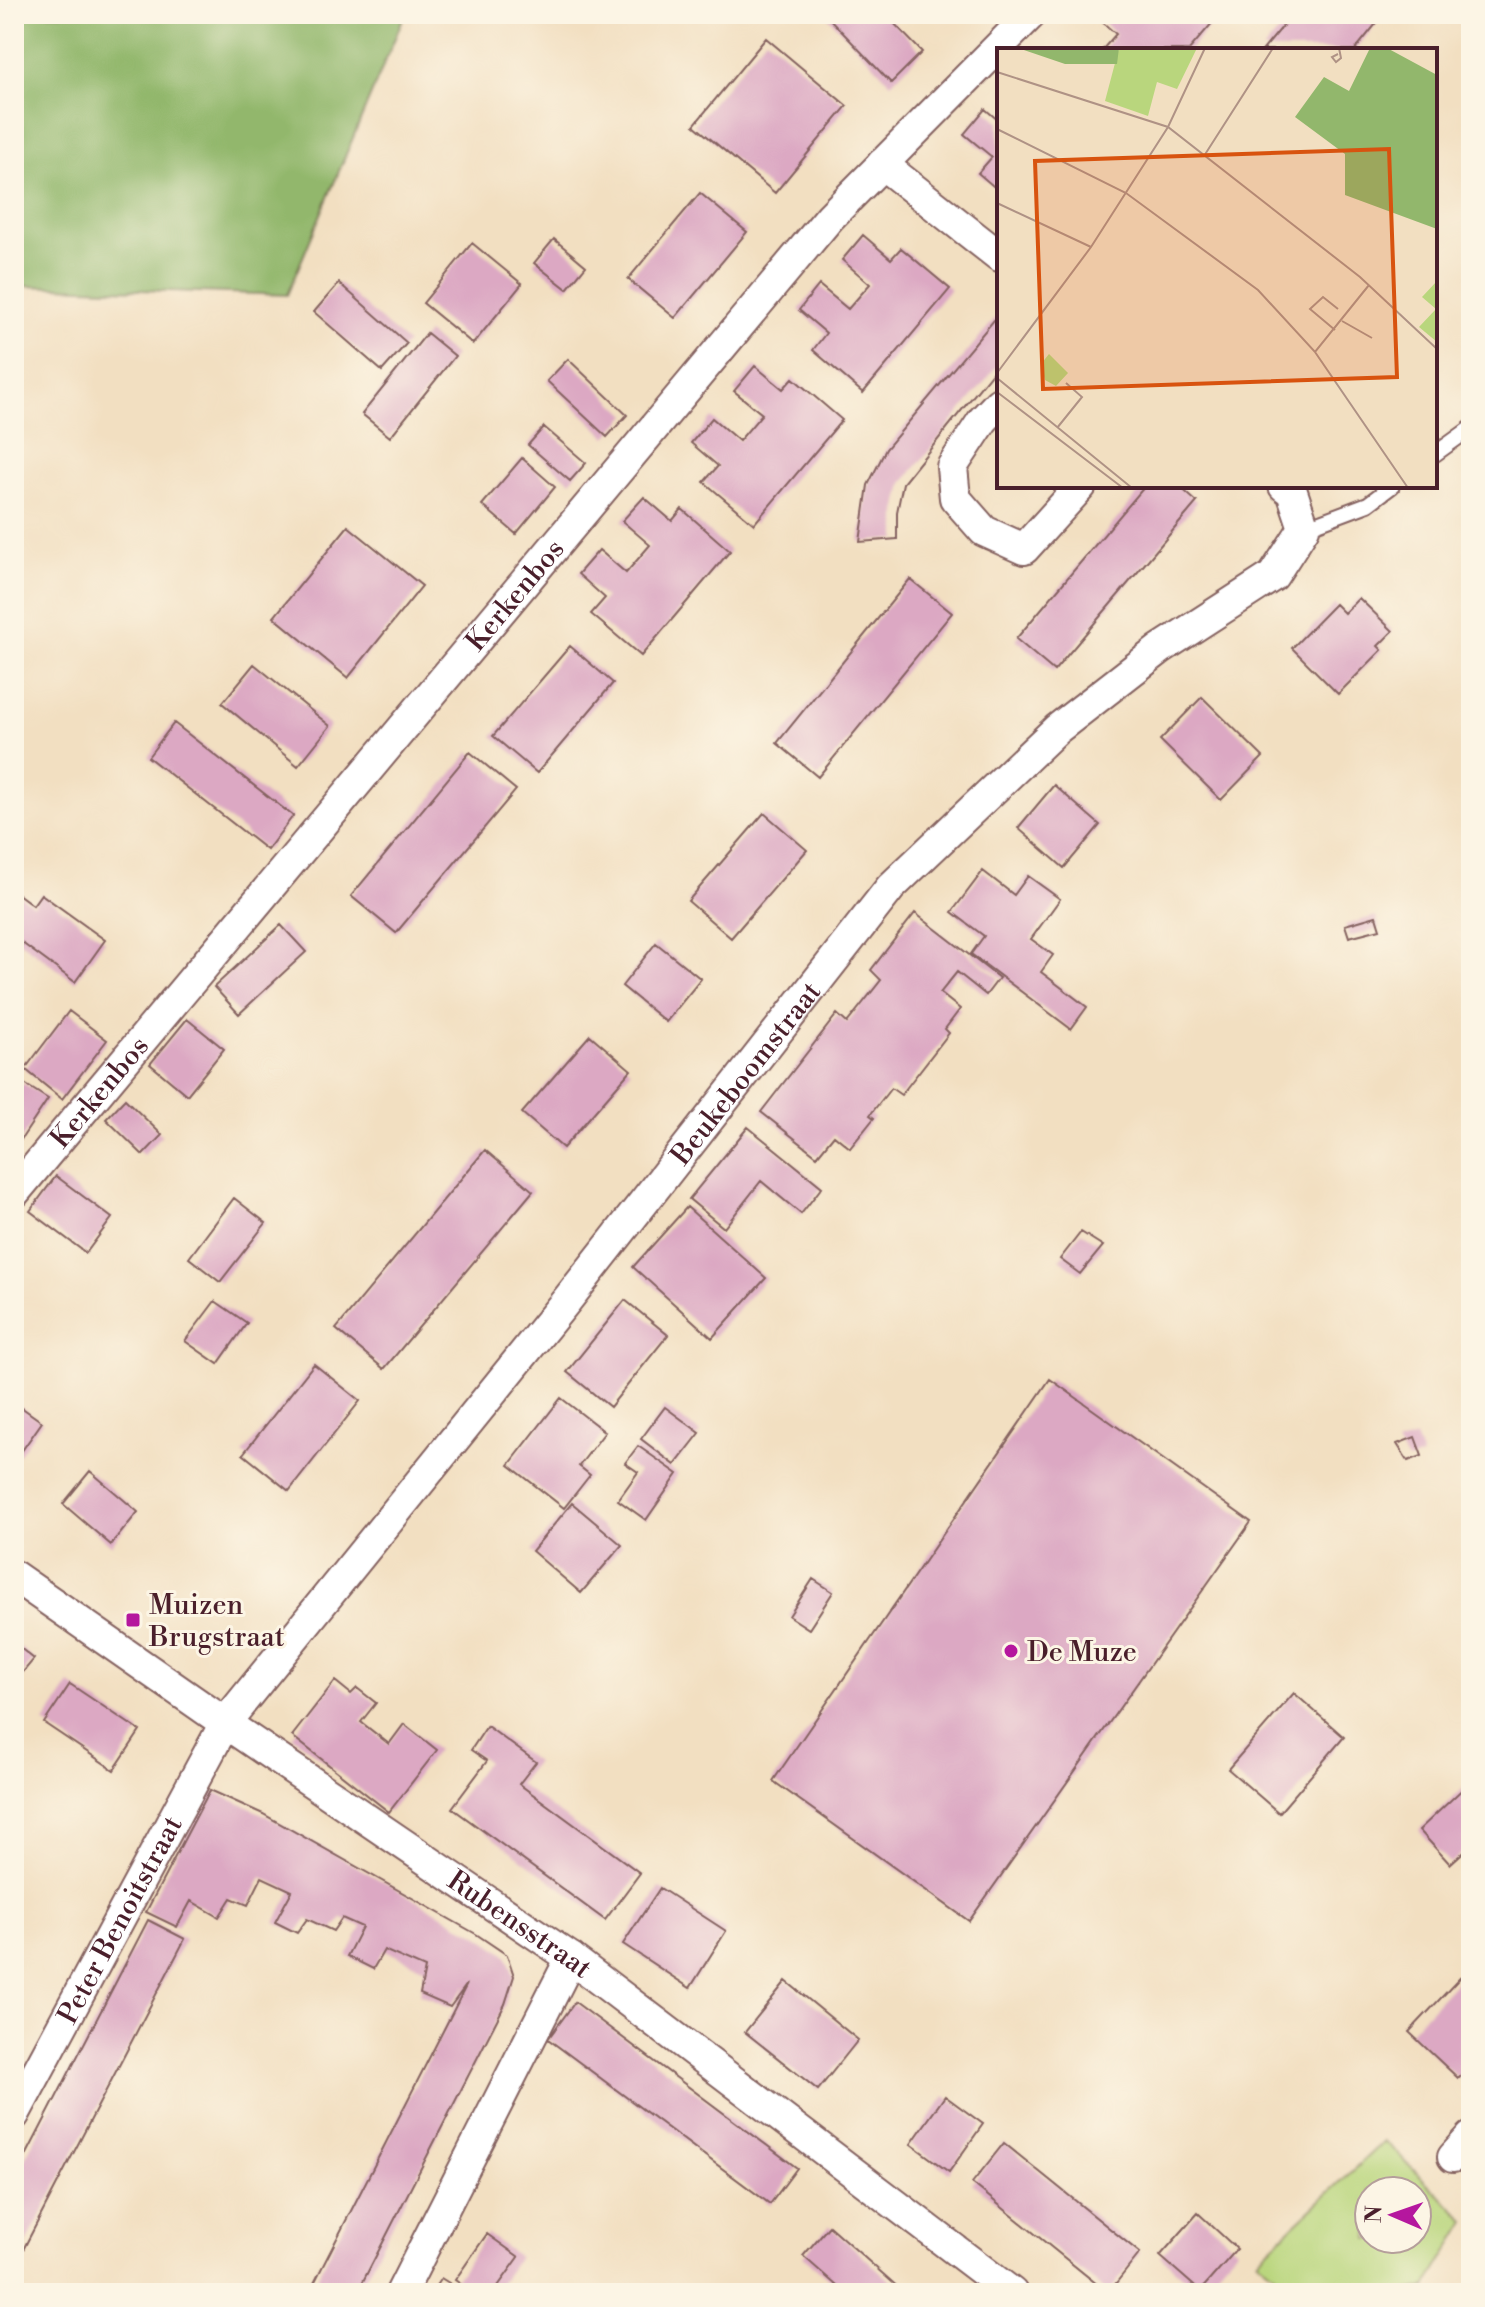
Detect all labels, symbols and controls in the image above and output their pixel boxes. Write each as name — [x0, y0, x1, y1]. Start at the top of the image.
inset map — [997, 48, 1437, 488]
street label: Kerkenbos — [459, 532, 572, 659]
street label: Beukeboomstraat — [663, 975, 829, 1173]
street label: Kerkenbos — [43, 1030, 157, 1156]
place label: Muizen Brugstraat — [148, 1588, 285, 1655]
marker: Muizen Brugstraat — [124, 1611, 142, 1629]
place label: De Muze — [1027, 1635, 1137, 1670]
marker: De Muze — [1002, 1642, 1020, 1660]
street label: Peter Benoitstraat — [50, 1810, 191, 2030]
street label: Rubensstraat — [440, 1863, 598, 1987]
north arrow — [1353, 2175, 1433, 2255]
text: N — [1361, 2205, 1388, 2224]

